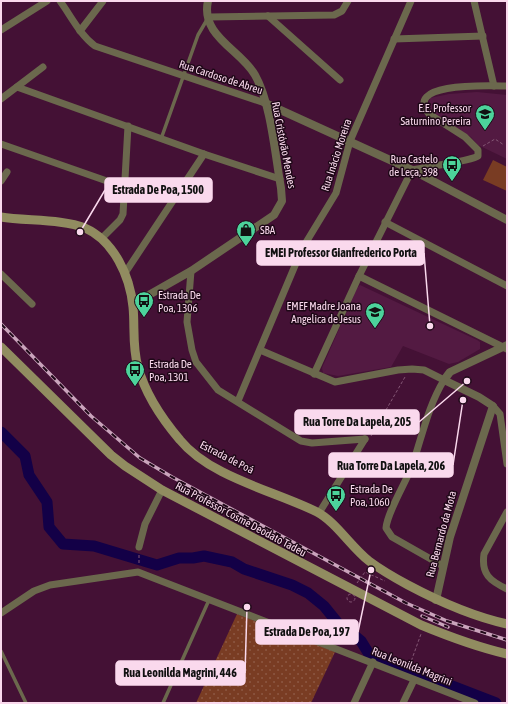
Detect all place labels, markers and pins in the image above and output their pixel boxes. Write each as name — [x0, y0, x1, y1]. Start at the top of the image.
place label: E.E. Professor Saturnino Pereira — [400, 102, 472, 127]
school or university icon: E.E. Professor Saturnino Pereira — [474, 103, 496, 131]
place label: Rua Castelo de Leça, 398 — [389, 153, 438, 178]
bus stop icon: Rua Castelo de Leça, 398 — [441, 154, 463, 182]
callout: Estrada De Poa, 1500 — [105, 178, 212, 202]
shop icon: SBA — [235, 219, 257, 247]
place label: SBA — [260, 224, 276, 236]
callout: EMEI Professor Gianfrederico Porta — [257, 241, 424, 265]
place label: Estrada De Poa, 1306 — [158, 289, 201, 314]
bus stop icon: Estrada De Poa, 1306 — [133, 290, 155, 318]
place label: EMEF Madre Joana Angelica de Jesus — [287, 300, 361, 325]
school or university icon: EMEF Madre Joana Angelica de Jesus — [364, 301, 386, 329]
place label: Estrada De Poa, 1301 — [149, 358, 192, 383]
bus stop icon: Estrada De Poa, 1301 — [124, 359, 146, 387]
callout: Rua Torre Da Lapela, 205 — [295, 410, 419, 434]
callout: Rua Torre Da Lapela, 206 — [329, 453, 453, 477]
place label: Estrada De Poa, 1060 — [350, 483, 393, 508]
bus stop icon: Estrada De Poa, 1060 — [325, 484, 347, 512]
callout: Estrada De Poa, 197 — [256, 620, 358, 644]
callout: Rua Leonilda Magrini, 446 — [116, 661, 245, 685]

